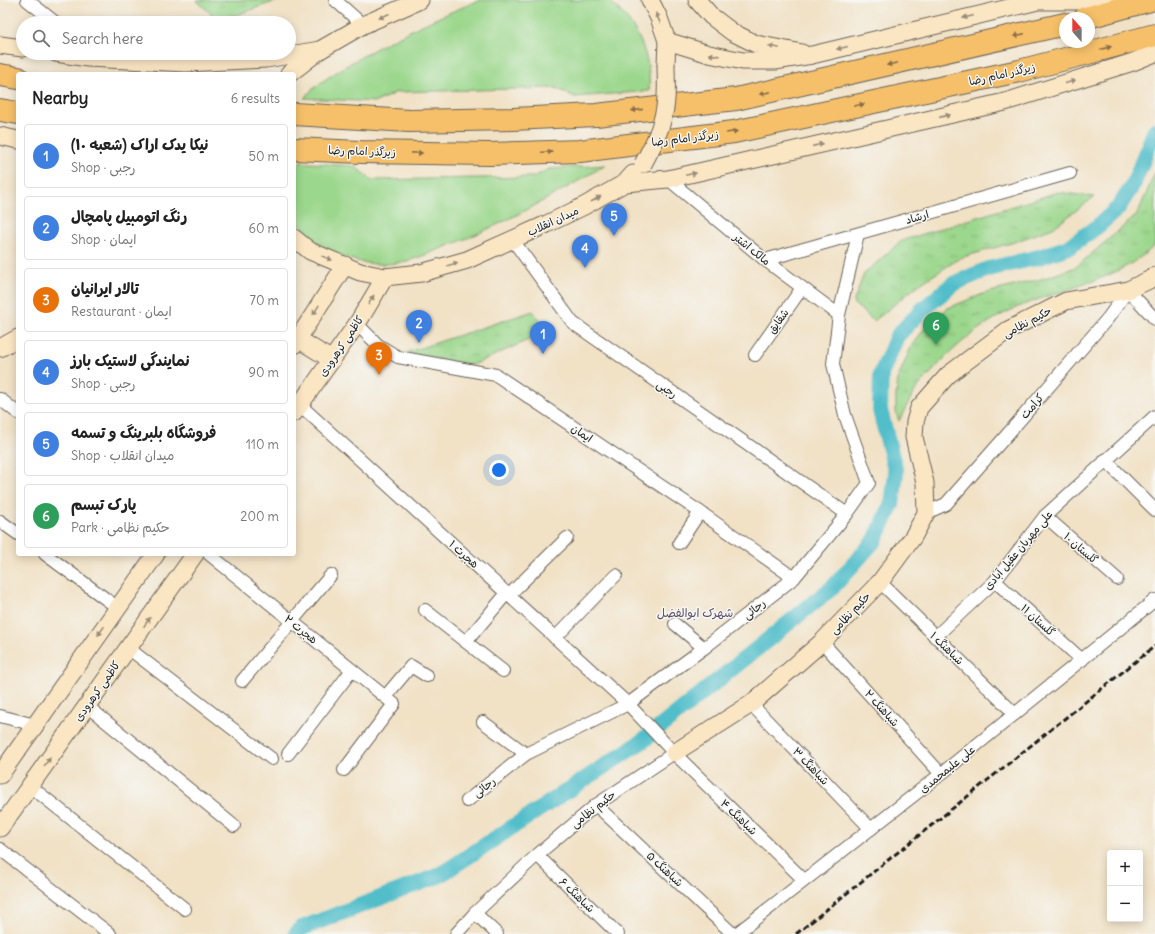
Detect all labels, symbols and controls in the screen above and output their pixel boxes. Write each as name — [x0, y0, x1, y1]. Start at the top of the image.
one-way arrow — [655, 11, 661, 23]
one-way arrow — [378, 12, 390, 19]
north arrow — [1059, 12, 1095, 48]
one-way arrow — [962, 14, 974, 20]
search box — [16, 16, 296, 60]
icon: search — [30, 27, 52, 49]
text: Search here — [62, 29, 143, 48]
one-way arrow — [1013, 32, 1025, 38]
one-way arrow — [768, 44, 780, 50]
one-way arrow — [835, 45, 847, 51]
one-way arrow — [1101, 45, 1113, 51]
one-way arrow — [707, 52, 720, 58]
street label: زیرگذر امام رضا — [967, 60, 1037, 90]
one-way arrow — [886, 61, 898, 67]
one-way arrow — [1064, 79, 1076, 85]
text: Nearby — [32, 87, 88, 109]
text: 6 results — [231, 90, 280, 107]
one-way arrow — [759, 90, 772, 96]
one-way arrow — [853, 101, 865, 107]
one-way arrow — [631, 107, 643, 114]
one-way arrow — [939, 112, 951, 118]
street label: زیرگذر امام رضا — [651, 127, 720, 151]
one-way arrow — [726, 129, 738, 135]
text: نیکا یدک اراک (شعبه ۱۰) — [71, 135, 208, 154]
one-way arrow — [812, 141, 824, 147]
street label: زیرگذر امام رضا — [328, 143, 396, 161]
text: 1 — [43, 148, 49, 165]
text: 50 m — [248, 148, 279, 165]
one-way arrow — [541, 149, 554, 155]
one-way arrow — [411, 150, 424, 156]
text: Shop · رجبی — [71, 159, 136, 176]
one-way arrow — [685, 171, 698, 177]
one-way arrow — [590, 196, 602, 203]
street label: میدان انقلاب — [525, 203, 581, 240]
pin: 5 — [601, 203, 627, 236]
text: رنگ اتومبیل پامچال — [71, 207, 187, 226]
street label: ارشاد — [904, 207, 930, 227]
text: 2 — [42, 220, 50, 237]
text: 60 m — [248, 220, 279, 237]
street label: مالک اشتر — [730, 229, 773, 268]
text: Shop · ایمان — [71, 231, 136, 248]
pin: 4 — [572, 235, 598, 268]
one-way arrow — [322, 255, 333, 261]
one-way arrow — [447, 261, 459, 267]
text: تالار ایرانیان — [71, 279, 139, 298]
text: 3 — [42, 292, 50, 309]
text: 70 m — [250, 292, 279, 309]
one-way arrow — [368, 294, 375, 306]
text: Restaurant · ایمان — [71, 303, 172, 320]
street label: حکیم نظامی — [1000, 303, 1055, 342]
one-way arrow — [312, 305, 320, 315]
street label: شقایق — [764, 306, 792, 336]
pin: 2 — [406, 310, 432, 343]
pin: 6 — [923, 312, 949, 345]
street label: کاظمی کرهرودی — [315, 313, 368, 380]
pin: 1 — [530, 321, 556, 354]
pin: 3 — [366, 342, 392, 375]
text: نمایندگی لاستیک بارز — [71, 351, 190, 370]
text: 4 — [42, 364, 50, 381]
text: 90 m — [248, 364, 279, 381]
text: Shop · رجبی — [71, 375, 136, 392]
street label: رجبی — [653, 377, 680, 402]
street label: کرامت — [1017, 390, 1047, 421]
street label: ایمان — [569, 421, 595, 445]
text: فروشگاه بلبرینگ و تسمه — [71, 423, 216, 442]
text: 5 — [42, 436, 50, 453]
text: 110 m — [246, 436, 279, 453]
text: Shop · میدان انقلاب — [71, 447, 174, 464]
your location — [489, 460, 509, 480]
text: پارک تبسم — [71, 495, 136, 514]
street label: علی مهربان عقیل آبادی — [981, 507, 1056, 593]
text: 6 — [42, 508, 50, 525]
text: 200 m — [240, 508, 279, 525]
text: Park · حکیم نظامی — [71, 519, 170, 536]
street label: گلستان ۱۰ — [1061, 529, 1101, 567]
street label: هجرت ۱ — [446, 537, 482, 571]
street label: حکیم نظامی — [827, 589, 875, 638]
street label: رجائی — [740, 596, 769, 623]
street label: گلستان ۱۱ — [1018, 601, 1058, 639]
district label: شهرک ابوالفضل — [657, 605, 733, 621]
street label: هجرت ۲ — [282, 611, 320, 647]
one-way arrow — [142, 617, 150, 627]
one-way arrow — [97, 626, 105, 637]
street label: شباهنگ ۱ — [927, 629, 967, 668]
street label: کاظمی کرهرودی — [71, 658, 124, 725]
street label: شباهنگ ۲ — [861, 687, 902, 730]
street label: علی علیمحمدی — [916, 742, 978, 797]
street label: شباهنگ ۳ — [789, 744, 832, 788]
one-way arrow — [43, 757, 51, 767]
street label: رجائی — [470, 774, 499, 801]
street label: حکیم نظامی — [568, 787, 619, 832]
street label: شباهنگ ۴ — [717, 796, 760, 839]
street label: شباهنگ ۵ — [643, 848, 686, 890]
map controls — [1107, 850, 1143, 922]
button: + — [1107, 850, 1143, 886]
street label: شباهنگ ۶ — [556, 875, 598, 916]
button: − — [1107, 886, 1143, 922]

